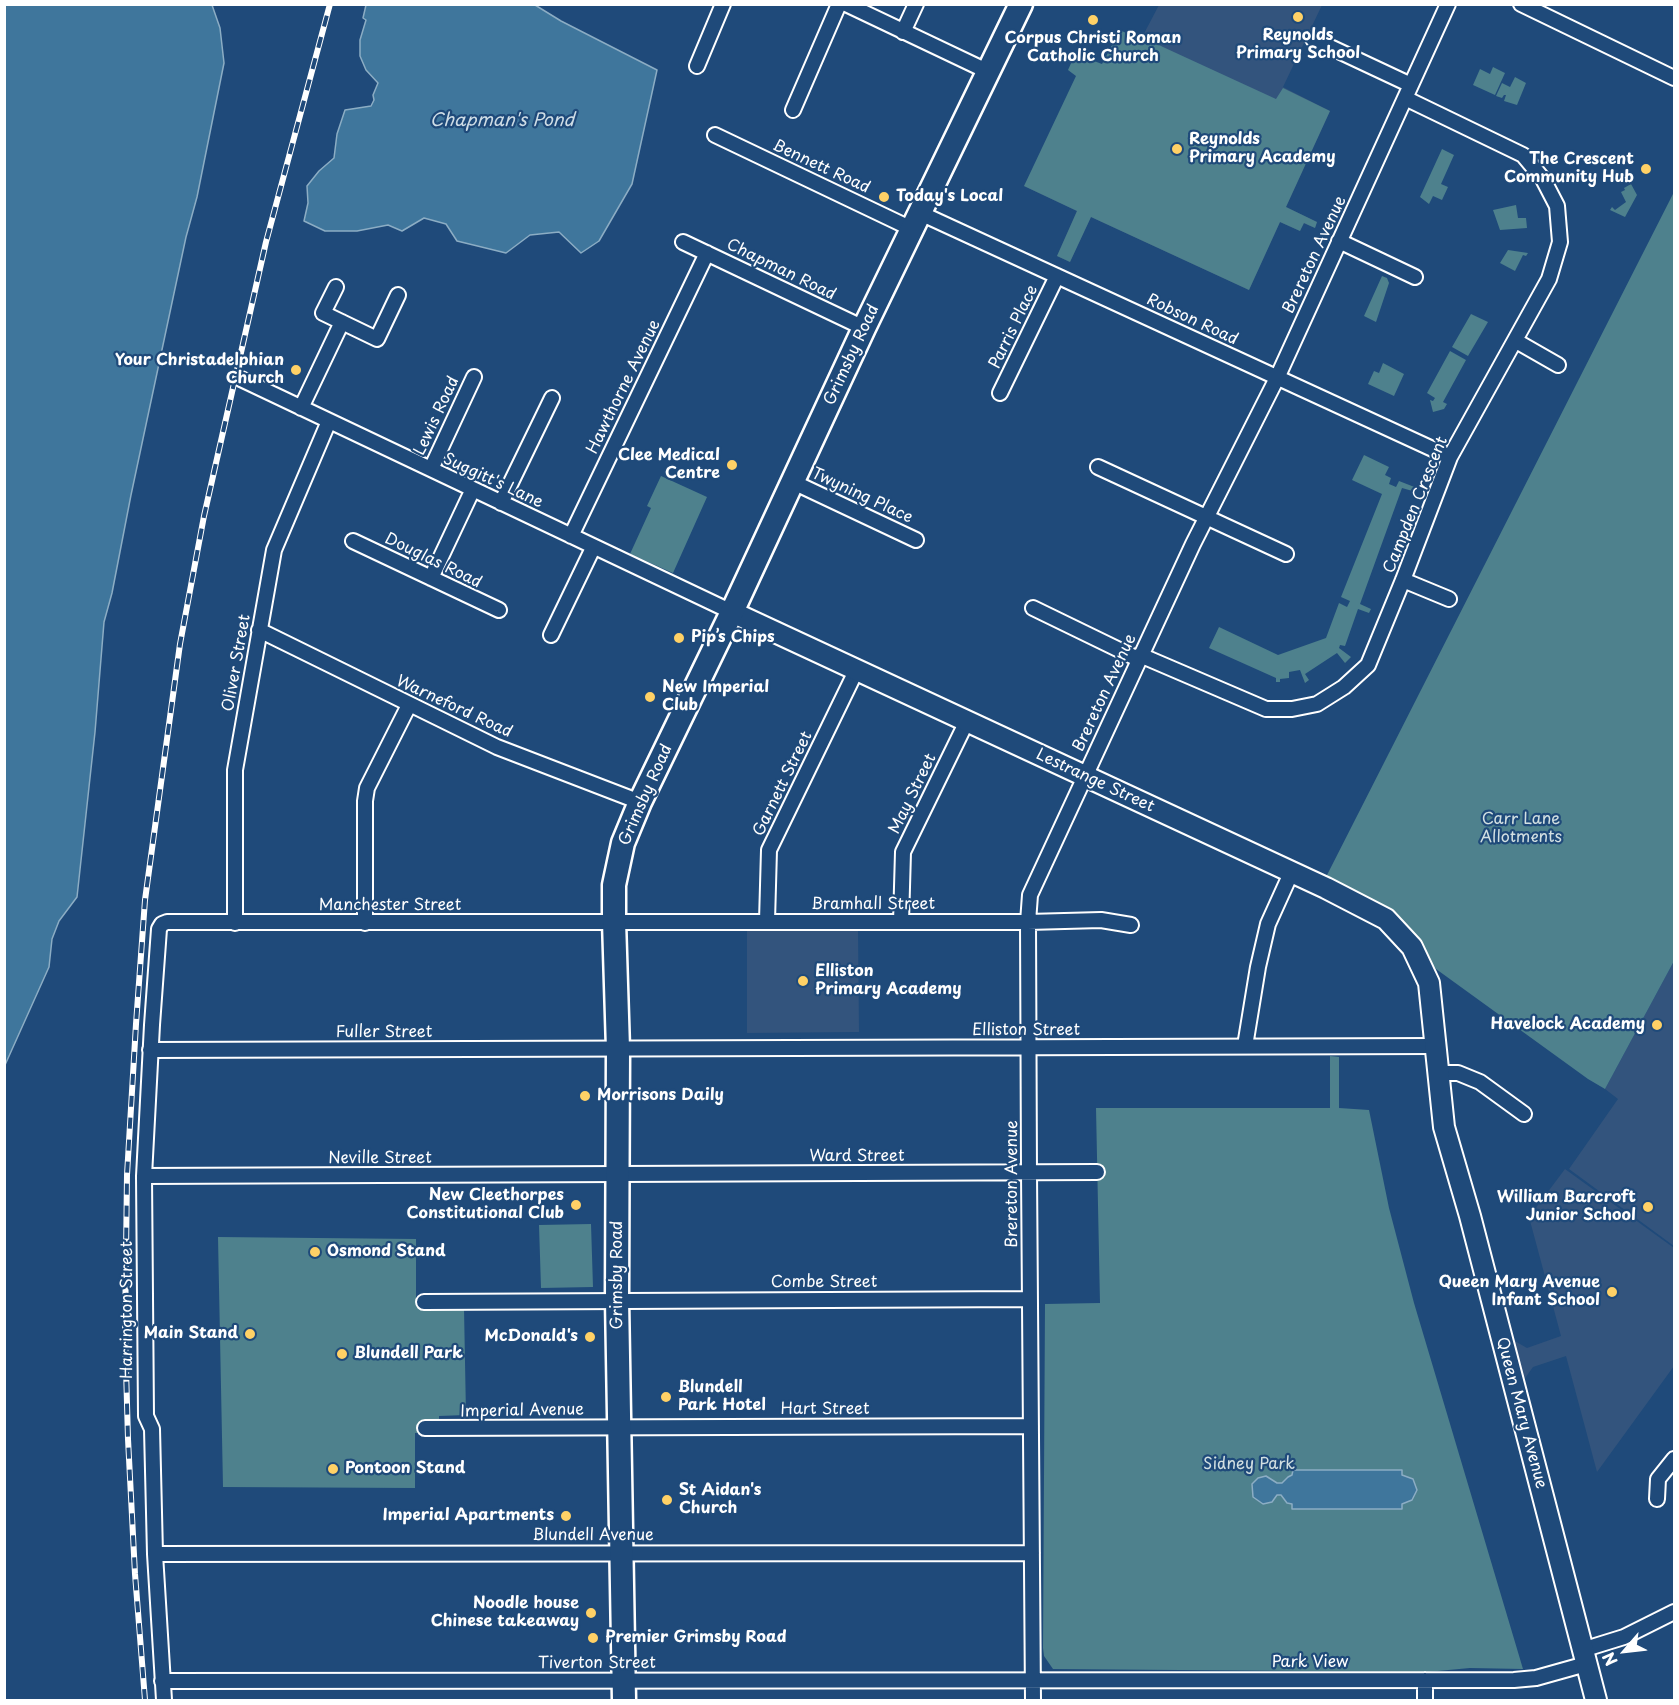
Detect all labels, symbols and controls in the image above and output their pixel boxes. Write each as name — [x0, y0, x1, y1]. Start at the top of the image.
marker: Reynolds Primary School — [1291, 10, 1305, 24]
marker: Corpus Christi Roman Catholic Church — [1086, 13, 1100, 27]
place label: Reynolds Primary School — [1236, 26, 1360, 64]
place label: Corpus Christi Roman Catholic Church — [1005, 29, 1181, 67]
water label: Chapman's Pond — [430, 110, 574, 132]
place label: Reynolds Primary Academy — [1189, 130, 1336, 168]
street label: Bennett Road — [769, 136, 873, 198]
marker: Reynolds Primary Academy — [1170, 142, 1184, 156]
place label: The Crescent Community Hub — [1504, 150, 1634, 188]
marker: The Crescent Community Hub — [1639, 162, 1653, 176]
place label: Today's Local — [896, 187, 1003, 207]
marker: Today's Local — [877, 190, 891, 204]
street label: Brereton Avenue — [1279, 193, 1351, 317]
street label: Chapman Road — [723, 235, 839, 305]
street label: Parris Place — [986, 282, 1042, 372]
street label: Robson Road — [1143, 290, 1241, 350]
street label: Grimsby Road — [820, 302, 884, 408]
street label: Hawthorne Avenue — [583, 317, 665, 457]
place label: Your Christadelphian Church — [115, 351, 284, 389]
marker: Your Christadelphian Church — [289, 363, 303, 377]
street label: Lewis Road — [410, 374, 464, 458]
street label: Campden Crescent — [1380, 434, 1452, 576]
place label: Clee Medical Centre — [618, 446, 720, 484]
street label: Suggitt's Lane — [440, 449, 546, 513]
marker: Clee Medical Centre — [725, 458, 739, 472]
street label: Twyning Place — [808, 464, 916, 528]
street label: Douglas Road — [381, 529, 485, 593]
street label: Oliver Street — [219, 613, 255, 713]
place label: Pip’s Chips — [691, 628, 775, 648]
marker: Pip’s Chips — [672, 631, 686, 645]
street label: Brereton Avenue — [1069, 631, 1141, 755]
street label: Warneford Road — [393, 672, 515, 742]
place label: New Imperial Club — [662, 678, 769, 716]
marker: New Imperial Club — [643, 690, 657, 704]
street label: Garnett Street — [749, 728, 817, 840]
street label: Grimsby Road — [615, 741, 677, 849]
street label: Lestrange Street — [1033, 745, 1157, 817]
street label: May Street — [885, 751, 941, 837]
park label: Carr Lane Allotments — [1480, 810, 1562, 848]
street label: Bramhall Street — [811, 895, 935, 915]
street label: Manchester Street — [319, 896, 461, 916]
place label: Elliston Primary Academy — [815, 962, 962, 1000]
marker: Elliston Primary Academy — [796, 974, 810, 988]
place label: Havelock Academy — [1491, 1015, 1645, 1035]
marker: Havelock Academy — [1650, 1018, 1664, 1032]
street label: Elliston Street — [972, 1021, 1080, 1041]
street label: Fuller Street — [336, 1023, 432, 1043]
place label: Morrisons Daily — [597, 1086, 724, 1106]
marker: Morrisons Daily — [578, 1089, 592, 1103]
street label: Brereton Avenue — [1003, 1120, 1023, 1248]
street label: Ward Street — [810, 1147, 904, 1167]
street label: Neville Street — [328, 1149, 432, 1169]
place label: New Cleethorpes Constitutional Club — [407, 1186, 564, 1224]
place label: William Barcroft Junior School — [1497, 1188, 1636, 1226]
marker: New Cleethorpes Constitutional Club — [569, 1198, 583, 1212]
marker: William Barcroft Junior School — [1641, 1200, 1655, 1214]
street label: Grimsby Road — [608, 1221, 628, 1329]
street label: Harrington Street — [118, 1241, 138, 1379]
place label: Osmond Stand — [327, 1242, 446, 1262]
marker: Osmond Stand — [308, 1245, 322, 1259]
street label: Combe Street — [771, 1273, 877, 1293]
place label: Queen Mary Avenue Infant School — [1439, 1273, 1600, 1311]
marker: Queen Mary Avenue Infant School — [1605, 1285, 1619, 1299]
place label: Main Stand — [144, 1324, 238, 1344]
marker: Main Stand — [243, 1327, 257, 1341]
place label: McDonald's — [484, 1327, 578, 1347]
marker: McDonald's — [583, 1330, 597, 1344]
street label: Queen Mary Avenue — [1492, 1335, 1550, 1491]
place label: Blundell Park — [354, 1344, 463, 1364]
marker: Blundell Park — [335, 1347, 349, 1361]
place label: Blundell Park Hotel — [678, 1378, 766, 1416]
marker: Blundell Park Hotel — [659, 1390, 673, 1404]
street label: Imperial Avenue — [460, 1400, 584, 1422]
street label: Hart Street — [780, 1400, 870, 1420]
park label: Sidney Park — [1203, 1455, 1295, 1475]
place label: Pontoon Stand — [345, 1459, 465, 1479]
marker: Pontoon Stand — [326, 1462, 340, 1476]
place label: St Aidan's Church — [679, 1481, 761, 1519]
marker: St Aidan's Church — [660, 1493, 674, 1507]
place label: Imperial Apartments — [383, 1506, 554, 1526]
marker: Imperial Apartments — [559, 1509, 573, 1523]
street label: Blundell Avenue — [532, 1526, 654, 1546]
place label: Noodle house Chinese takeaway — [431, 1594, 579, 1632]
marker: Noodle house Chinese takeaway — [584, 1606, 598, 1620]
north arrow — [1595, 1621, 1655, 1681]
place label: Premier Grimsby Road — [605, 1628, 787, 1648]
marker: Premier Grimsby Road — [586, 1631, 600, 1645]
text: N — [1596, 1648, 1623, 1671]
street label: Park View — [1272, 1653, 1348, 1673]
street label: Tiverton Street — [538, 1654, 656, 1674]

